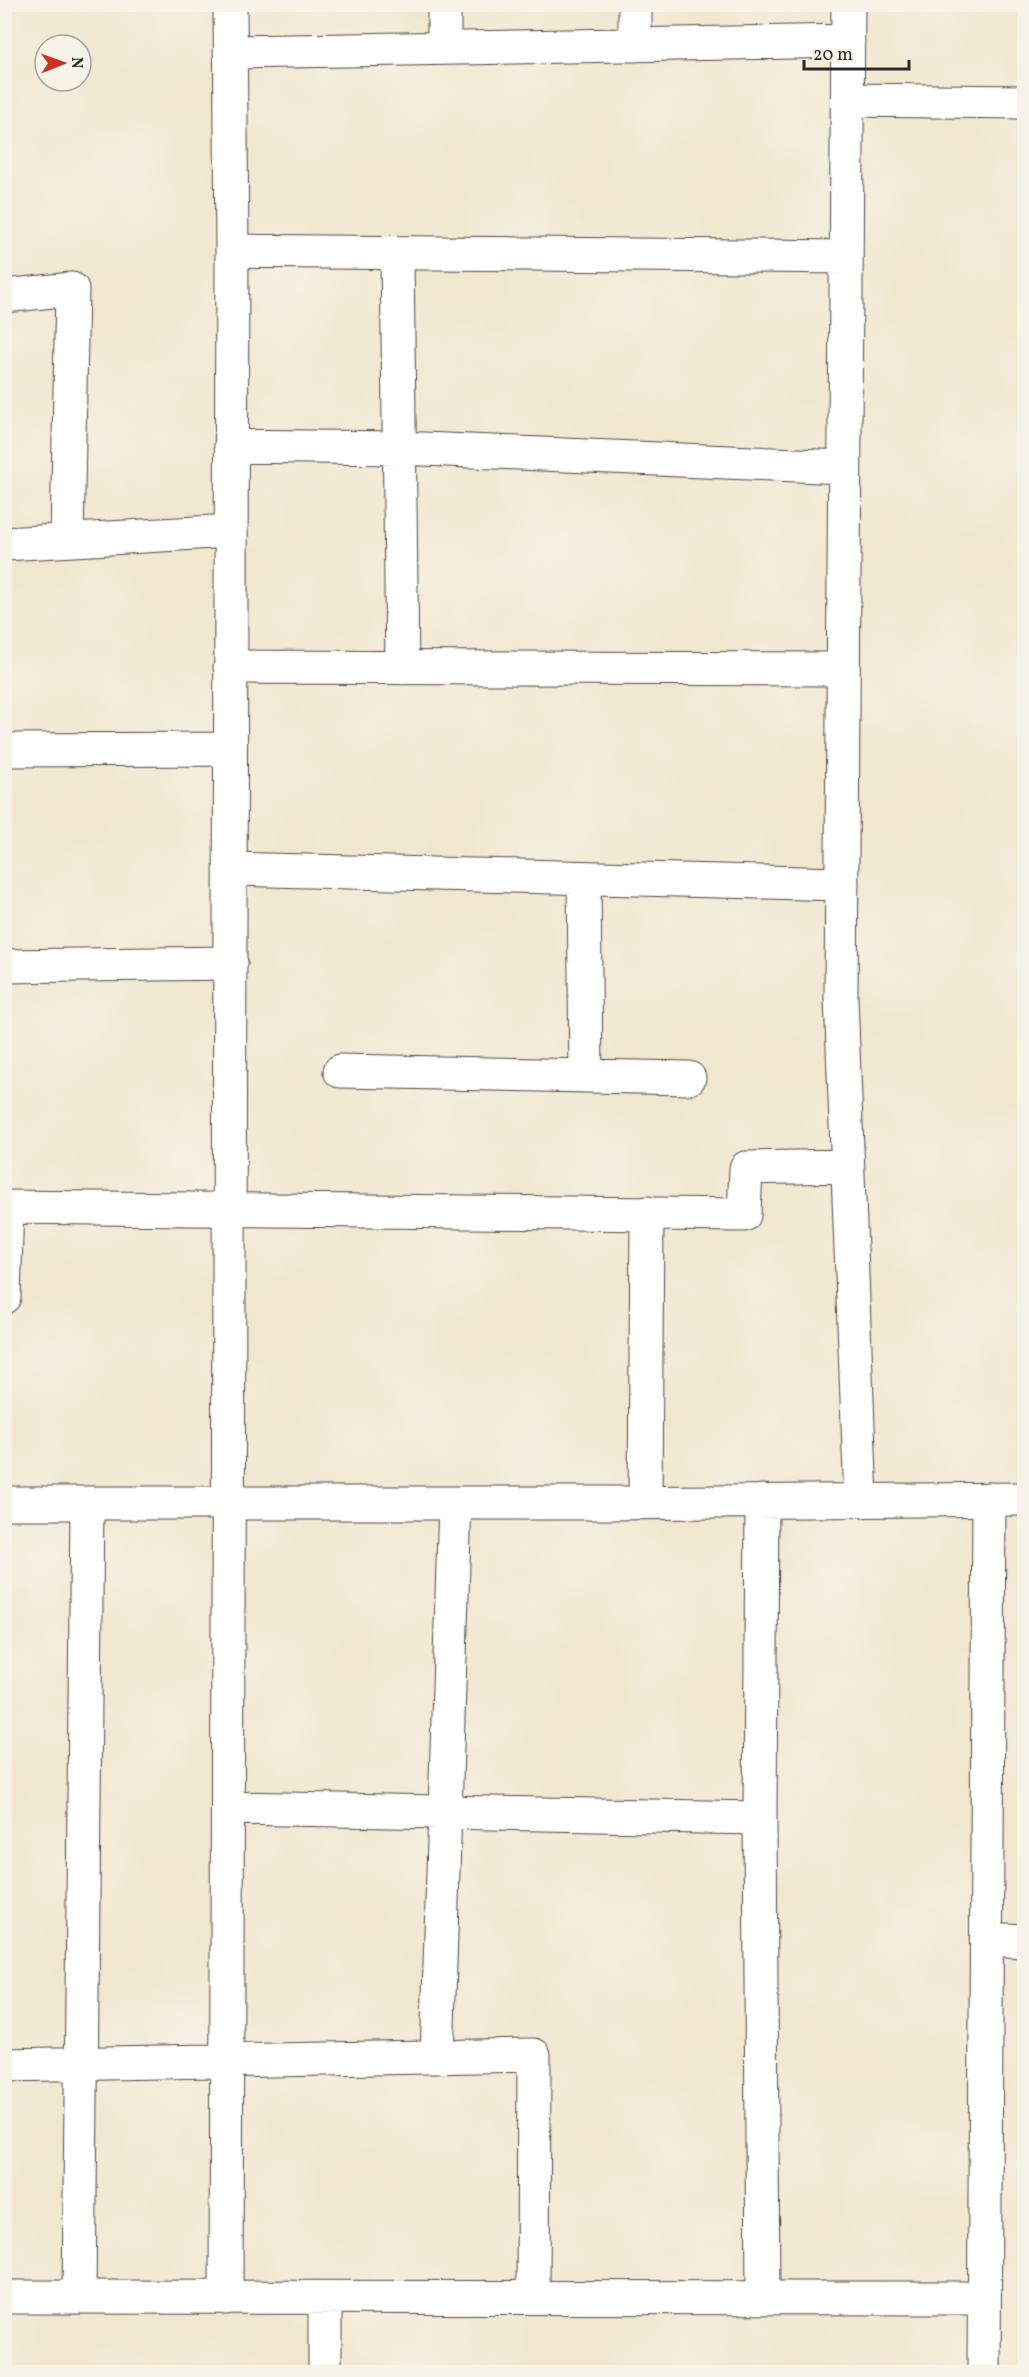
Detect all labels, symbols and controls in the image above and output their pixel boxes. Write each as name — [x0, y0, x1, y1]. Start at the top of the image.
north arrow — [33, 33, 93, 93]
scale bar — [804, 33, 909, 71]
text: 20 m — [813, 43, 853, 68]
text: N — [65, 57, 87, 69]

